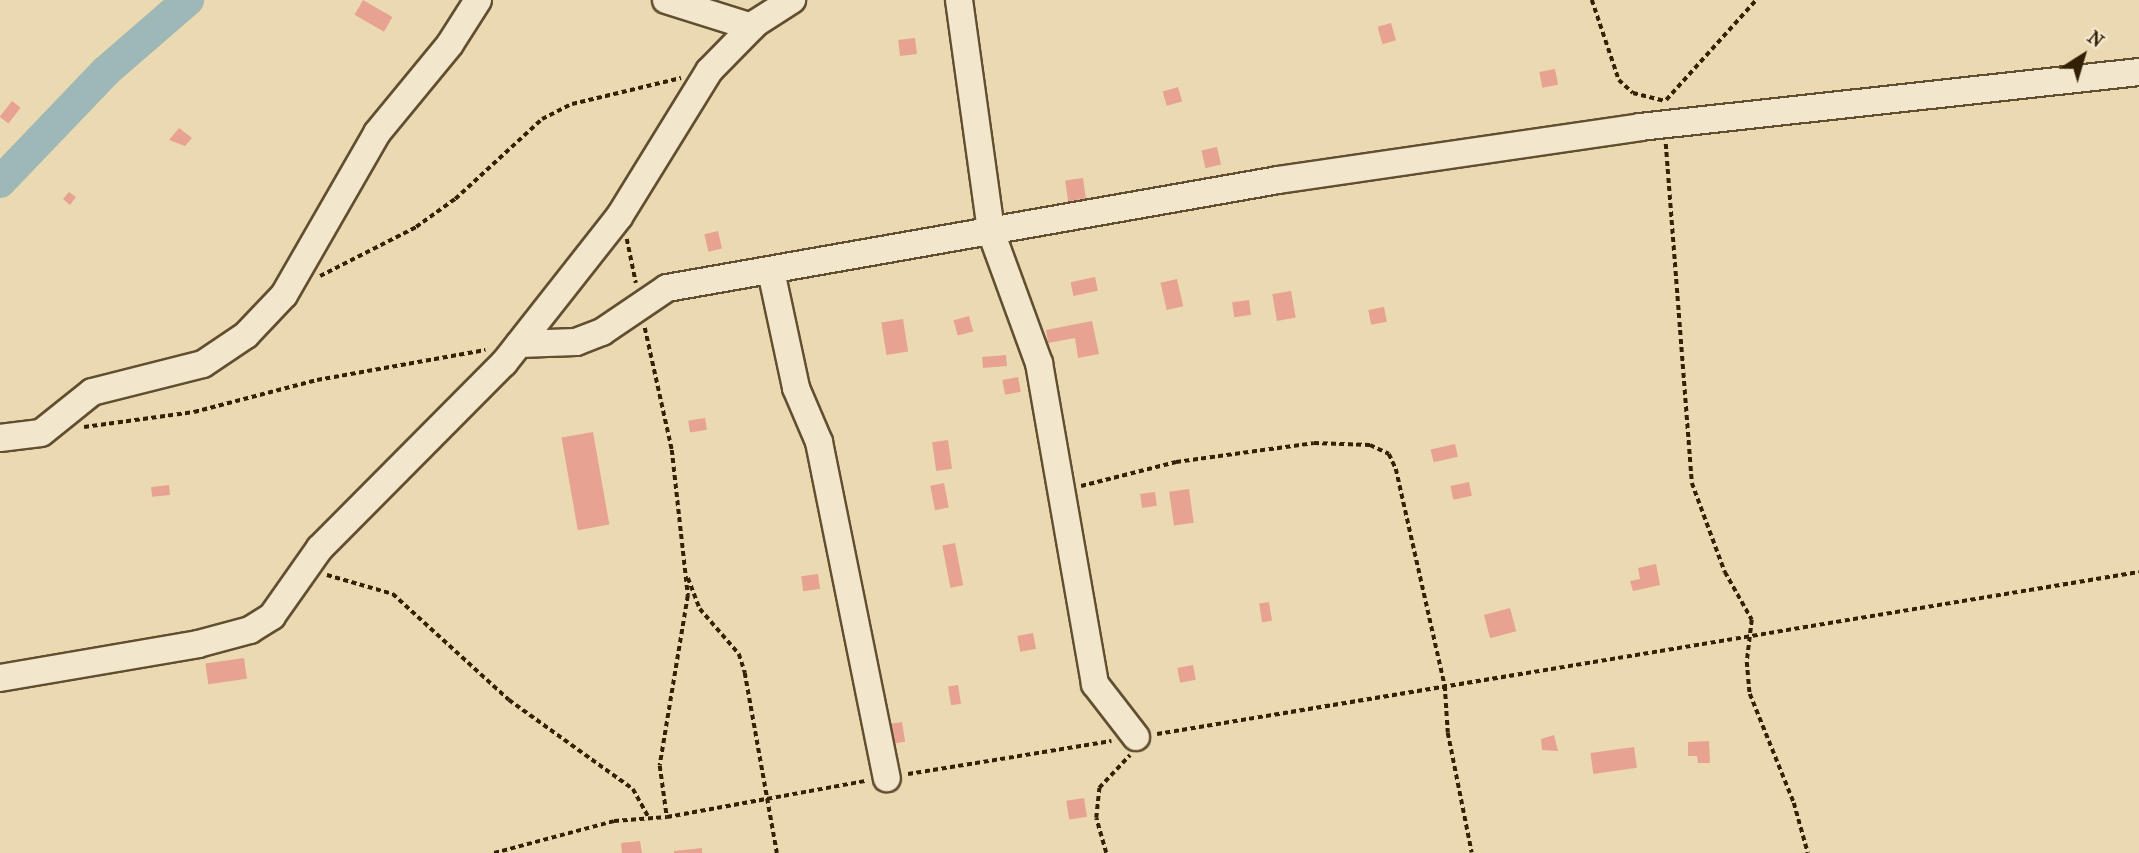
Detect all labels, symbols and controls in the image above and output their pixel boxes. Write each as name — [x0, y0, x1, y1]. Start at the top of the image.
north arrow — [2048, 21, 2118, 91]
text: N — [2083, 26, 2108, 52]

